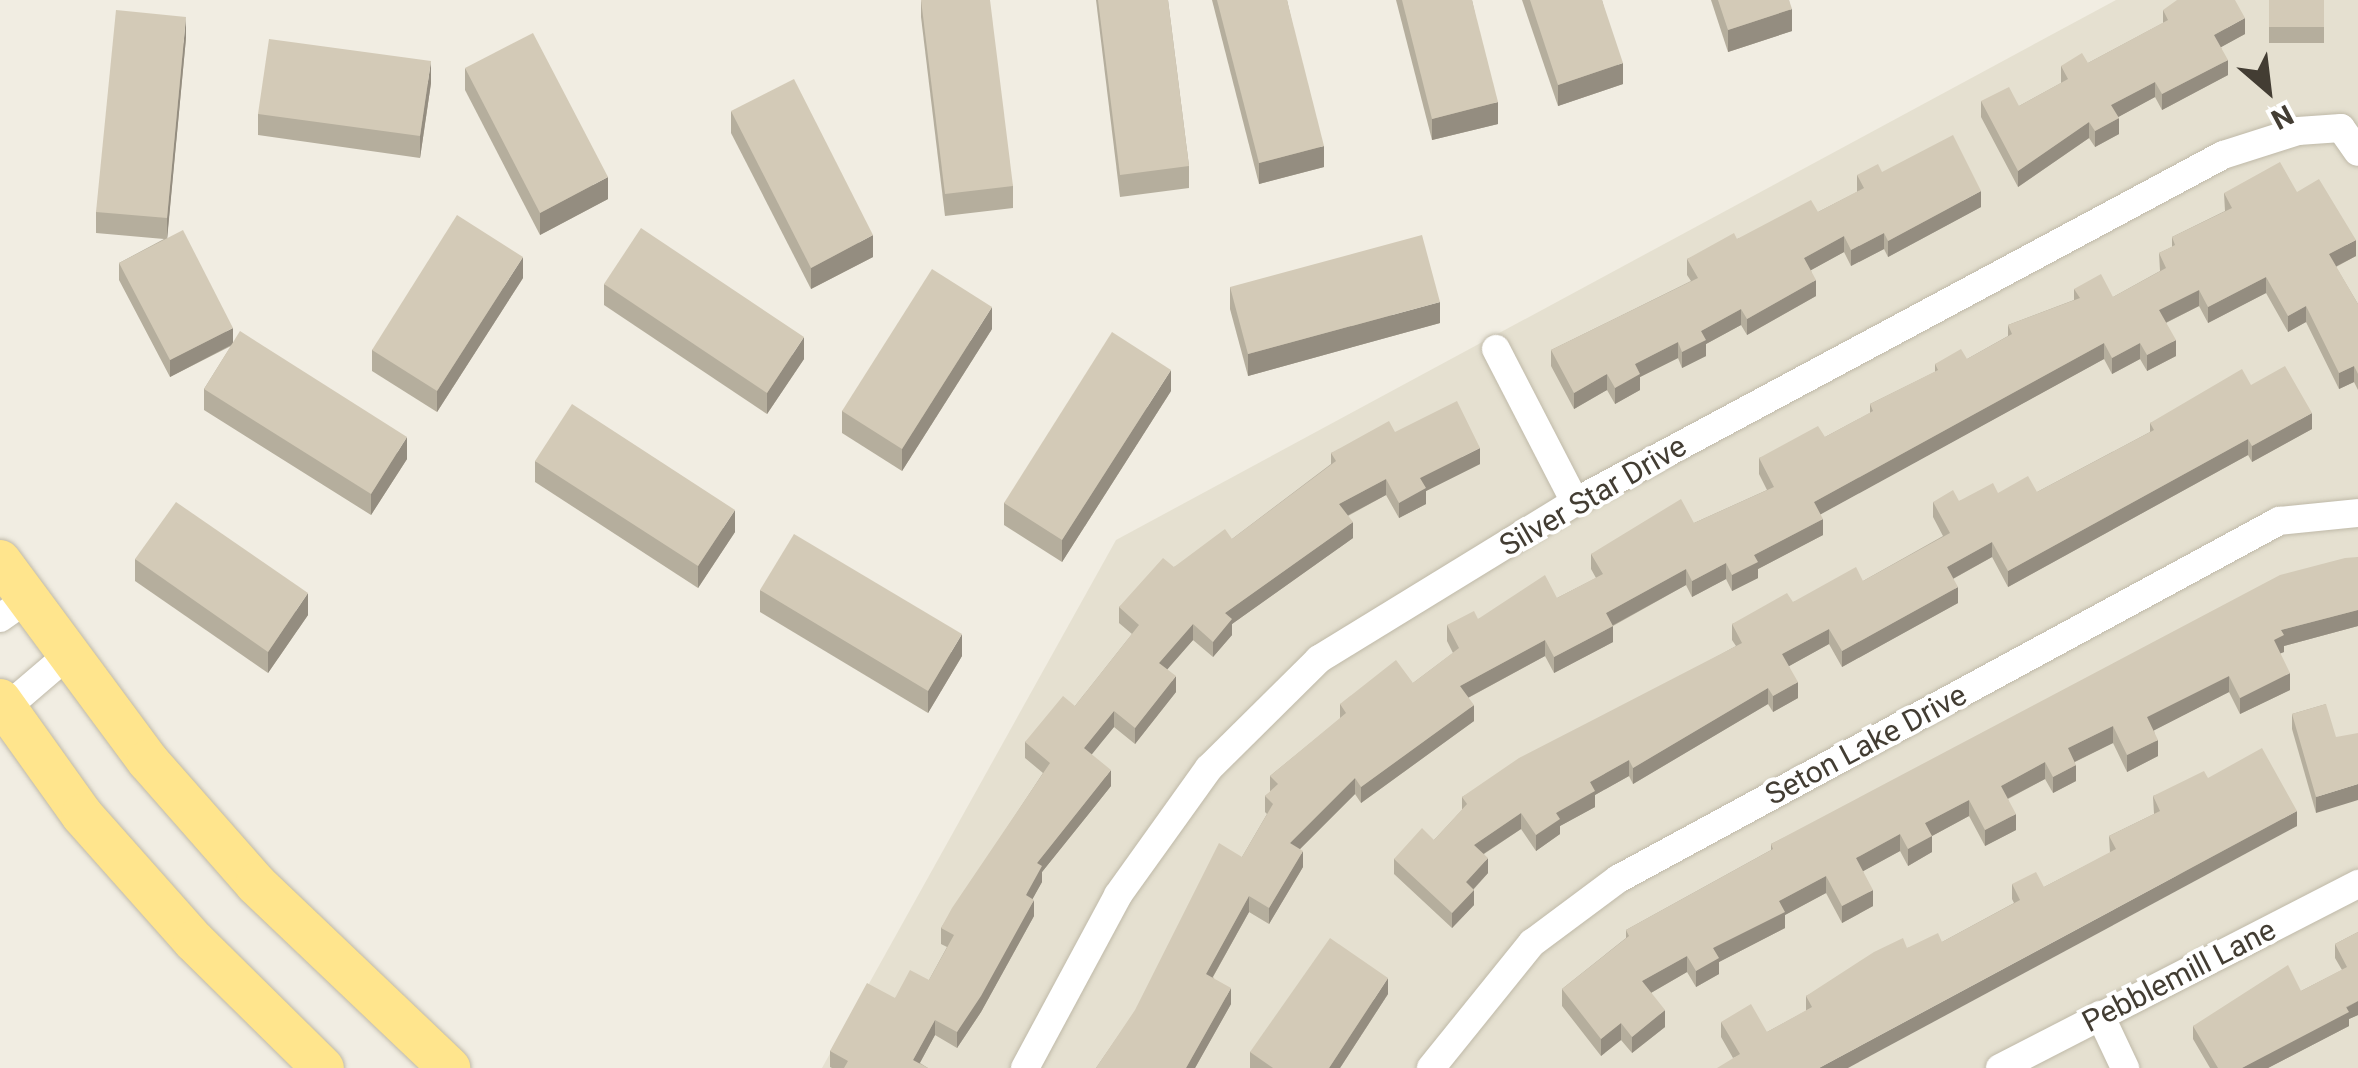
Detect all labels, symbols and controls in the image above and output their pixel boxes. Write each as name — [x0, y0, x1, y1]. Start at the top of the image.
north arrow — [2218, 40, 2318, 140]
text: N — [2266, 98, 2299, 136]
street label: Silver Star Drive — [1493, 428, 1693, 564]
street label: Seton Lake Drive — [1759, 677, 1973, 813]
street label: Pebblemill Lane — [2076, 912, 2282, 1040]

